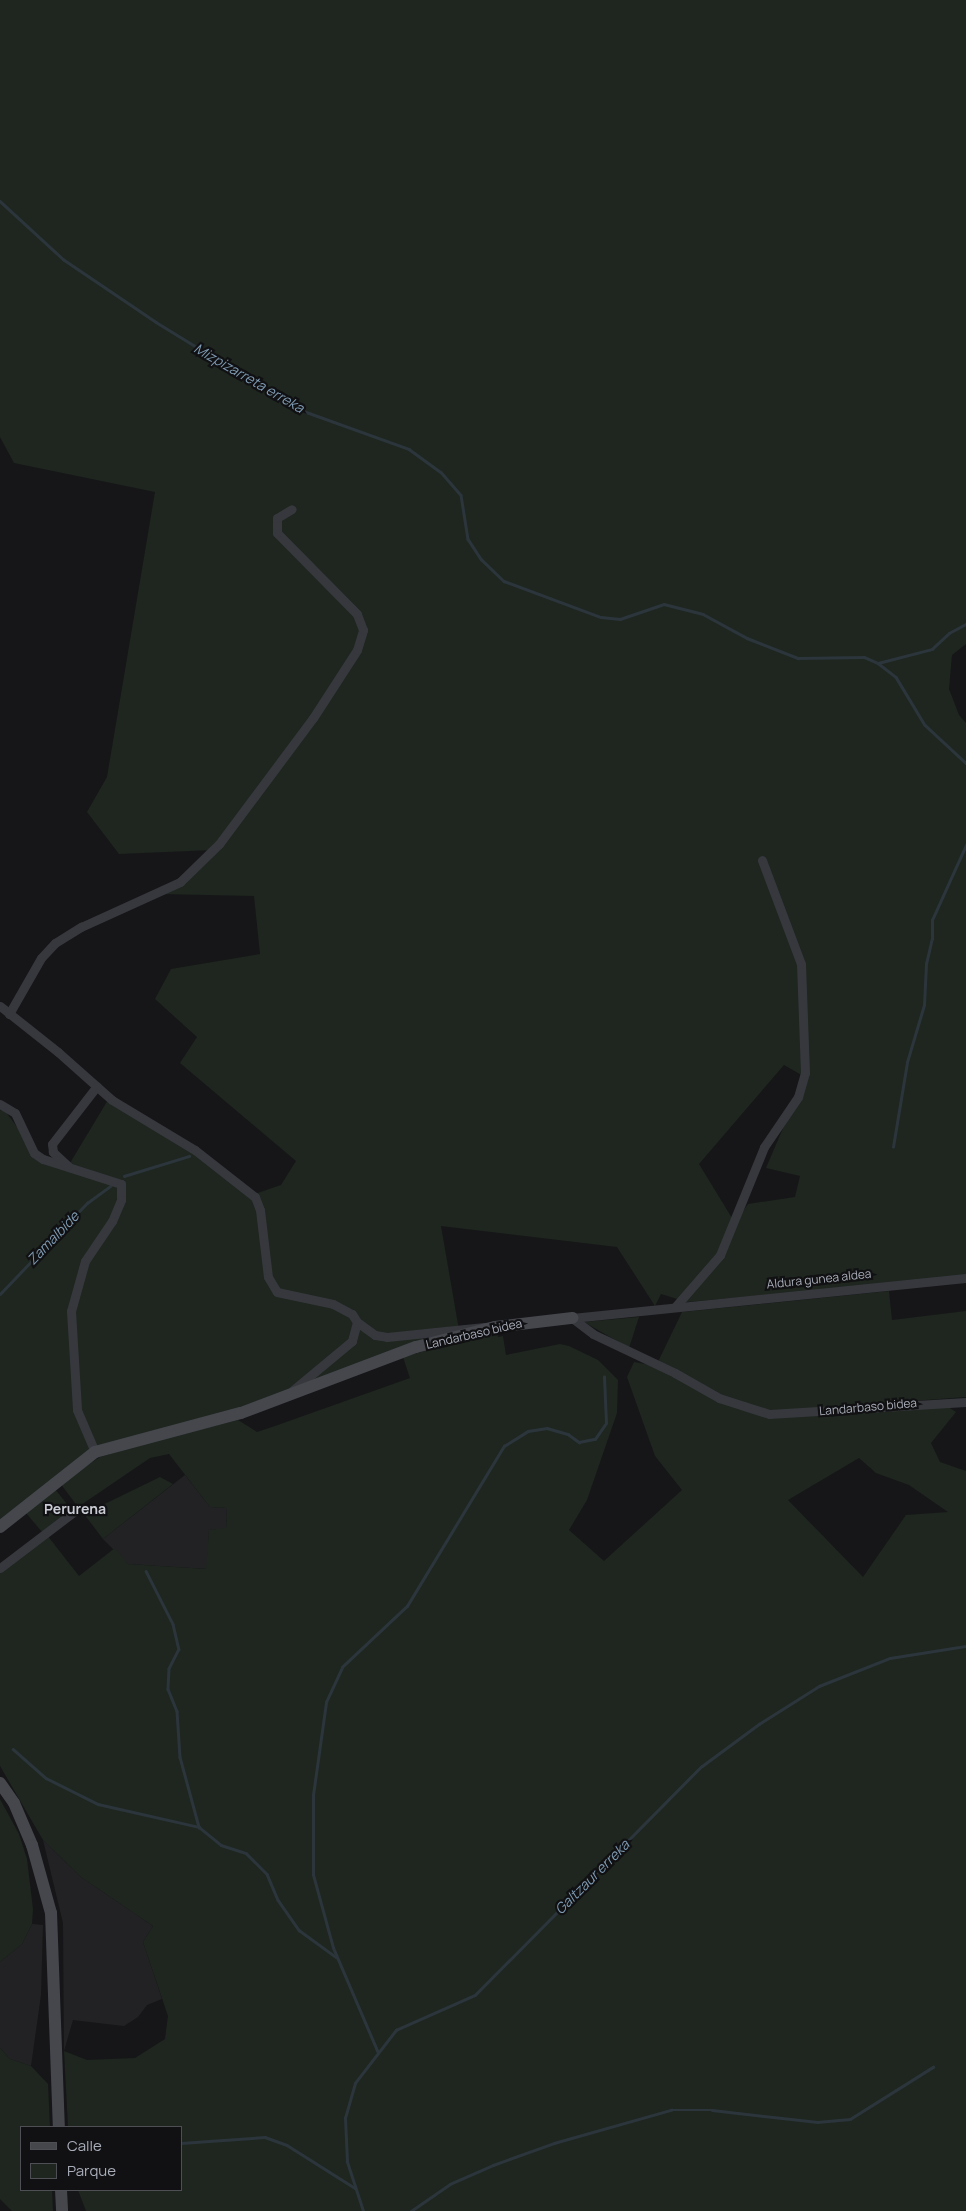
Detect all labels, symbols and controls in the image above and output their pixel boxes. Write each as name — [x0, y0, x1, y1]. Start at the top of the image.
water label: Mizpizarreta erreka — [191, 340, 307, 416]
water label: Zamalbide — [24, 1208, 82, 1268]
street label: Aldura gunea aldea — [766, 1266, 872, 1292]
street label: Landarbaso bidea — [425, 1316, 523, 1352]
street label: Landarbaso bidea — [818, 1396, 918, 1418]
district label: Perurena — [44, 1501, 106, 1517]
water label: Galtzaur erreka — [551, 1836, 633, 1918]
legend — [20, 2126, 182, 2191]
text: Calle — [67, 2135, 102, 2156]
text: Parque — [67, 2160, 116, 2181]

